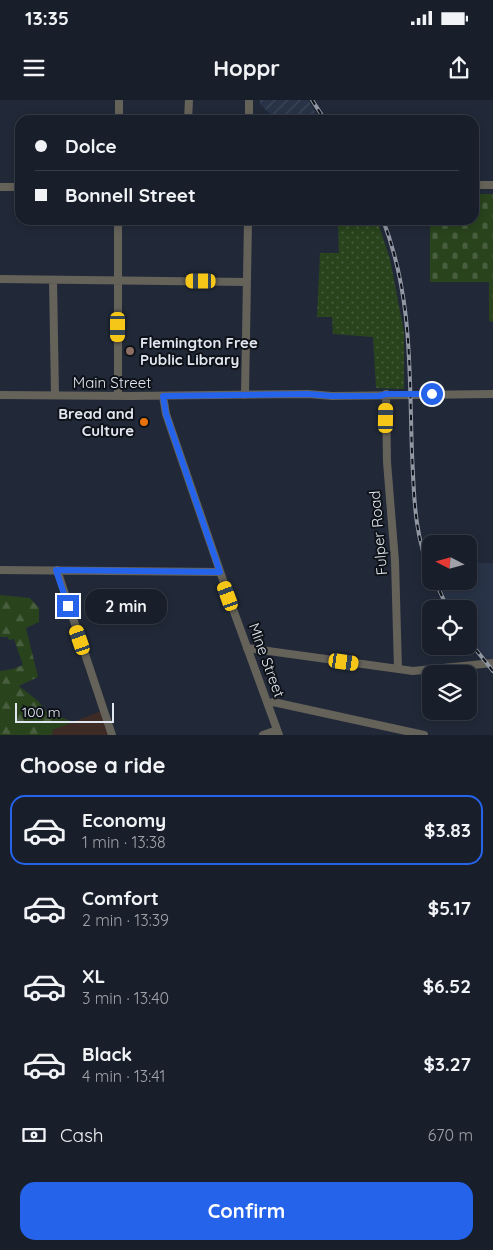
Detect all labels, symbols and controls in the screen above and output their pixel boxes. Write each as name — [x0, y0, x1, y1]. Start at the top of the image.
text: 13:35 — [25, 6, 69, 30]
icon: menu — [20, 54, 48, 82]
text: Hoppr — [213, 54, 280, 82]
icon: share — [445, 54, 473, 82]
text: Dolce — [65, 134, 117, 158]
text: Bonnell Street — [65, 183, 196, 207]
car — [186, 274, 216, 289]
car — [110, 312, 125, 342]
place label: Flemington Free Public Library — [140, 333, 258, 369]
marker: Flemington Free Public Library — [124, 345, 136, 357]
street label: Main Street — [73, 373, 151, 392]
route start — [421, 383, 443, 405]
car — [378, 403, 393, 433]
place label: Bread and Culture — [58, 404, 134, 440]
marker: Bread and Culture — [138, 416, 150, 428]
street label: Fulper Road — [365, 490, 391, 576]
north arrow — [422, 535, 478, 590]
map controls — [422, 535, 477, 720]
car — [215, 579, 240, 613]
callout: 2 min — [86, 588, 168, 624]
route end — [57, 595, 79, 617]
text: 2 min — [105, 596, 147, 616]
button: locate — [422, 600, 477, 655]
street label: Mine Street — [245, 620, 289, 700]
car — [68, 623, 91, 657]
car — [328, 652, 359, 672]
button: layers — [422, 665, 477, 720]
scale bar — [15, 700, 114, 723]
text: 100 m — [22, 703, 60, 721]
text: Choose a ride — [20, 751, 165, 779]
icon: car — [22, 808, 67, 853]
text: Economy — [82, 808, 166, 832]
text: $3.83 — [424, 818, 471, 842]
text: 1 min · 13:38 — [82, 832, 166, 852]
icon: car — [22, 886, 67, 931]
text: Comfort — [82, 886, 159, 910]
text: $5.17 — [428, 896, 471, 920]
text: 2 min · 13:39 — [82, 910, 169, 930]
icon: car — [22, 964, 67, 1009]
text: XL — [82, 964, 105, 988]
text: $6.52 — [423, 974, 471, 998]
text: 3 min · 13:40 — [82, 988, 169, 1008]
icon: car — [22, 1042, 67, 1087]
text: Black — [82, 1042, 132, 1066]
text: $3.27 — [423, 1052, 471, 1076]
text: 4 min · 13:41 — [82, 1066, 165, 1086]
icon: cash — [20, 1121, 48, 1149]
text: Cash — [60, 1123, 104, 1147]
text: 670 m — [428, 1125, 473, 1145]
button: Confirm — [20, 1182, 473, 1240]

